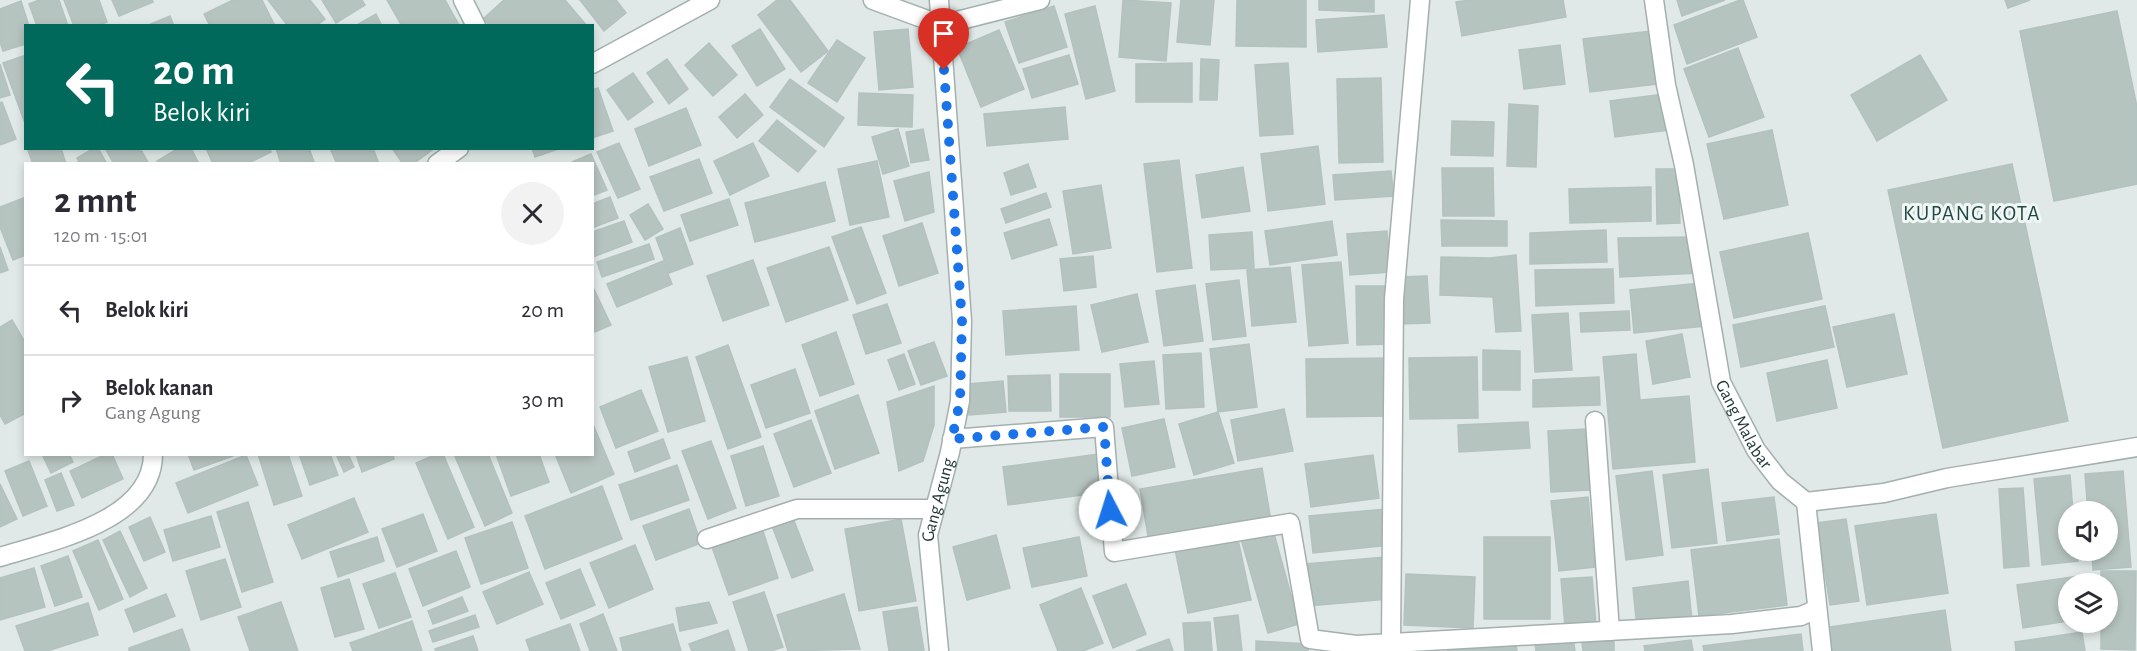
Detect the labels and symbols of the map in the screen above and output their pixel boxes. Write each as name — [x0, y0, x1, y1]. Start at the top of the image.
pin — [918, 8, 969, 70]
district label: KUPANG KOTA — [1903, 203, 2041, 224]
street label: Gang Malabar — [1712, 377, 1775, 473]
street label: Gang Agung — [920, 456, 958, 542]
position arrow — [1078, 478, 1142, 542]

